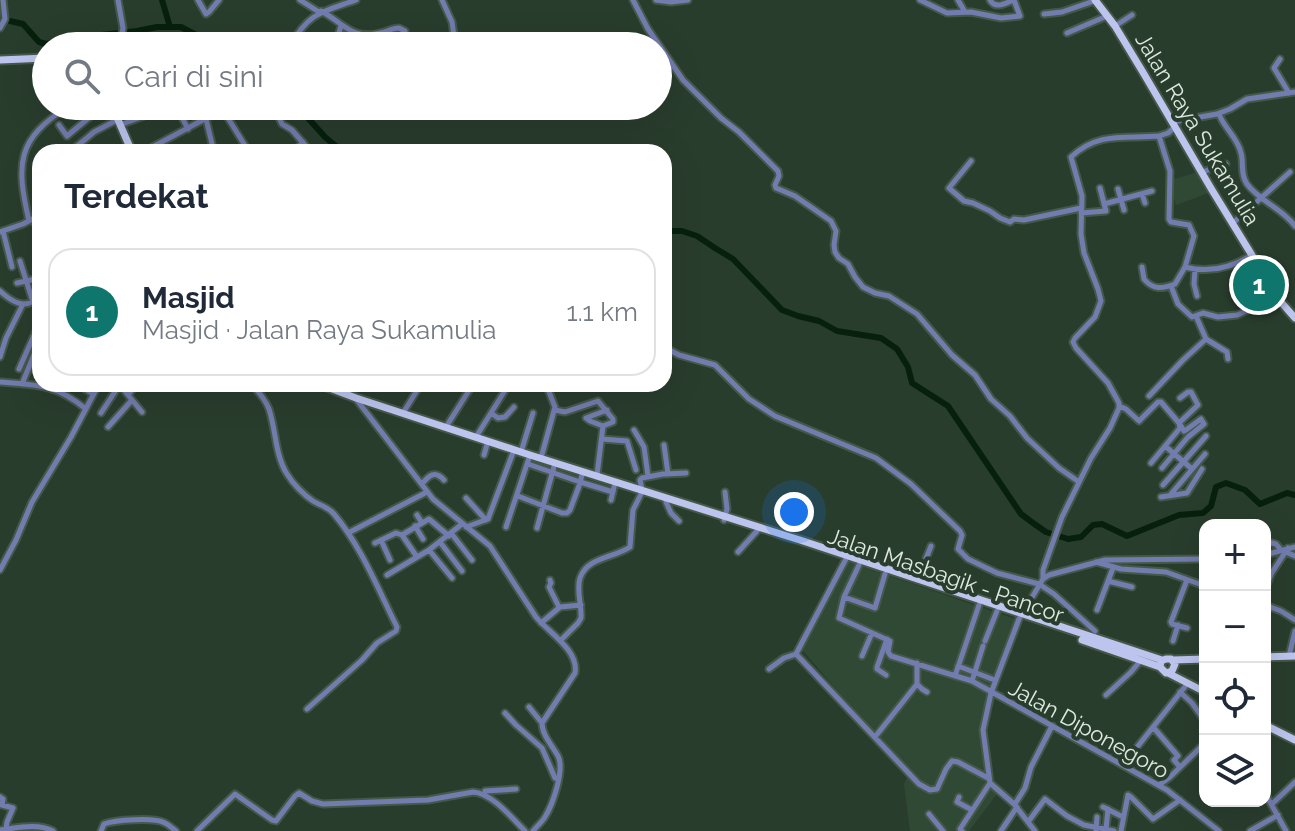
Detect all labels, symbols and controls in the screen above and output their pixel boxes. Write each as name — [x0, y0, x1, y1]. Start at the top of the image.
street label: Jalan Raya Sukamulia — [1130, 28, 1266, 230]
search box — [32, 32, 672, 120]
icon: search — [60, 54, 104, 98]
text: Cari di sini — [124, 59, 264, 94]
text: Terdekat — [64, 176, 209, 216]
pin: 1 — [1233, 255, 1285, 315]
text: Masjid — [142, 280, 235, 315]
text: 1 — [86, 297, 98, 327]
text: 1.1 km — [567, 297, 638, 327]
text: Masjid · Jalan Raya Sukamulia — [142, 315, 497, 345]
your location — [774, 492, 814, 532]
map controls — [1199, 519, 1271, 807]
button: + — [1199, 519, 1271, 591]
street label: Jalan Masbagik - Pancor — [825, 522, 1068, 628]
button: − — [1199, 591, 1271, 663]
button: locate — [1199, 663, 1271, 735]
street label: Jalan Diponegoro — [1004, 674, 1174, 784]
button: layers — [1199, 735, 1271, 807]

